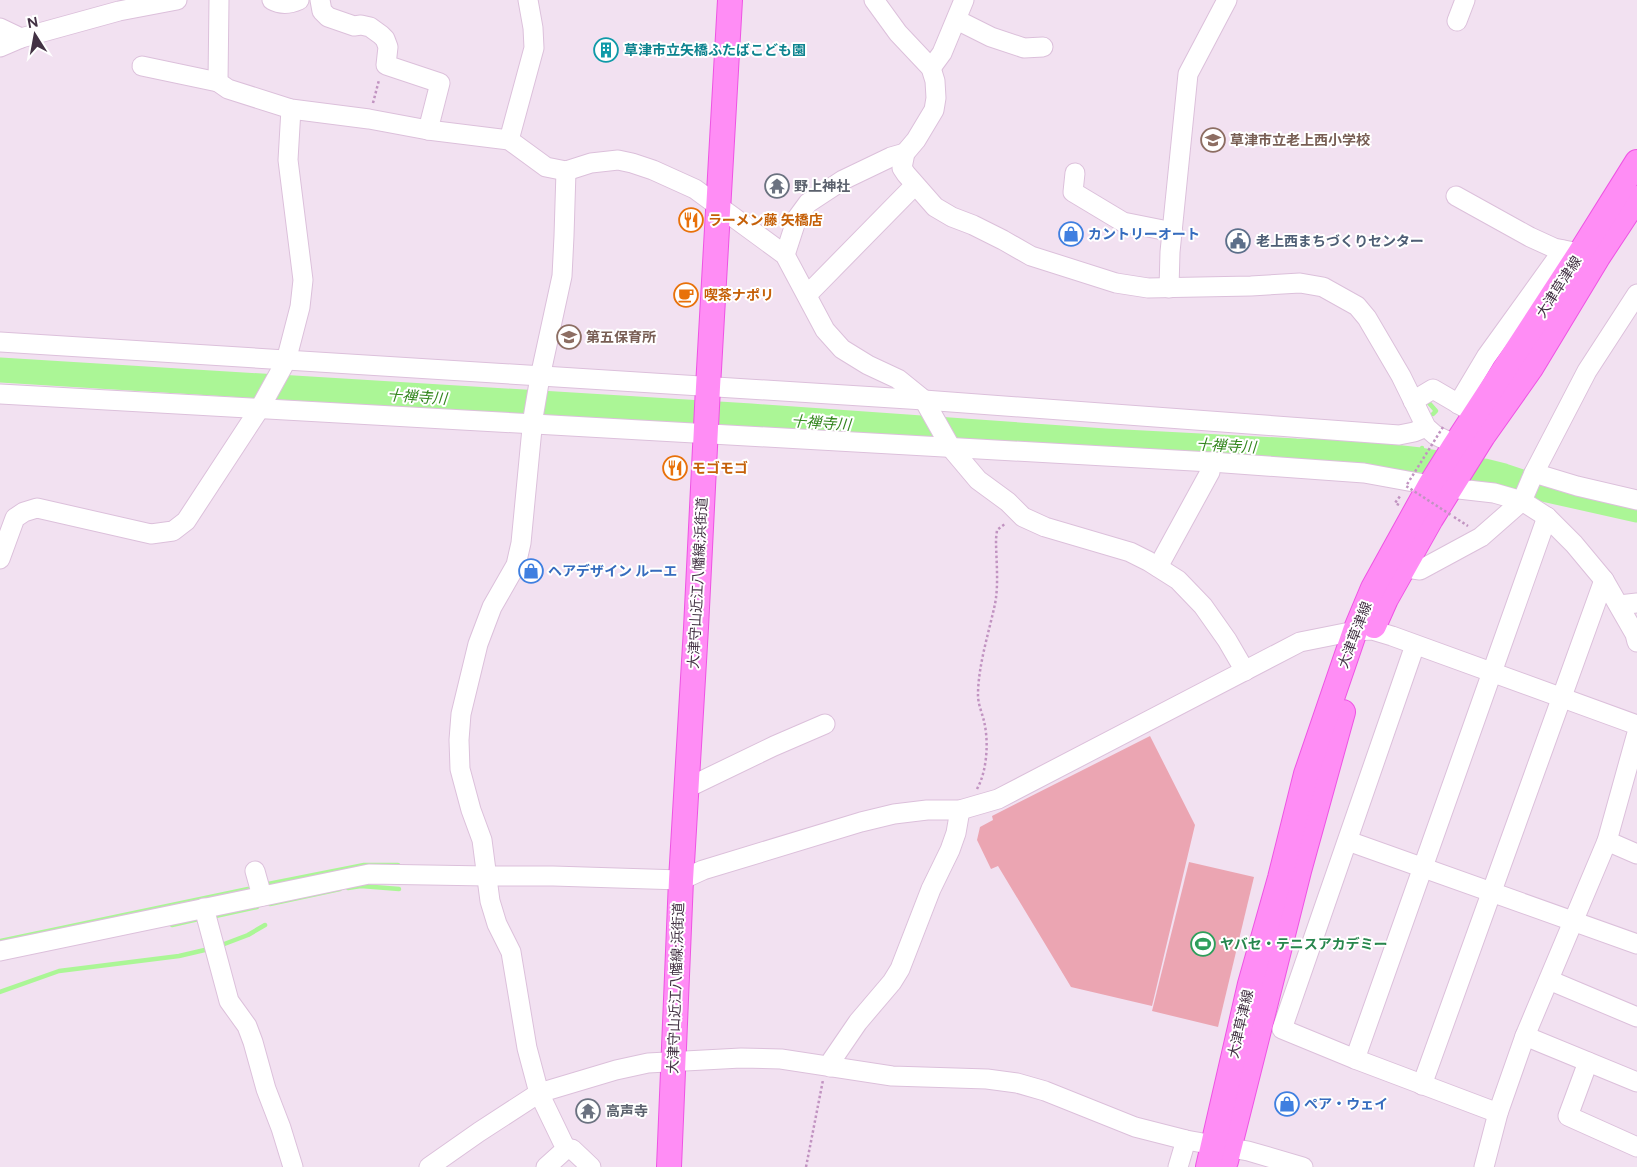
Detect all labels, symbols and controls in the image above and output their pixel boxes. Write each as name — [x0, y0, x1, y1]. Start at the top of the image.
north arrow — [10, 10, 60, 60]
text: N — [26, 13, 40, 32]
building icon: 草津市立矢橋ふたばこども園 — [593, 37, 619, 63]
place label: 草津市立矢橋ふたばこども園 — [624, 42, 806, 59]
school or university icon: 草津市立老上西小学校 — [1200, 127, 1226, 153]
place label: 草津市立老上西小学校 — [1230, 132, 1370, 149]
temple icon: 野上神社 — [764, 173, 790, 199]
place label: 野上神社 — [794, 178, 850, 195]
restaurant icon: ラーメン藤 矢橋店 — [678, 207, 704, 233]
place label: ラーメン藤 矢橋店 — [708, 212, 823, 229]
shop icon: カントリーオート — [1058, 221, 1084, 247]
place label: カントリーオート — [1088, 226, 1200, 243]
public building icon: 老上西まちづくりセンター — [1225, 228, 1251, 254]
place label: 老上西まちづくりセンター — [1256, 233, 1424, 250]
street label: 大津草津線 — [1533, 253, 1585, 321]
cafe icon: 喫茶ナポリ — [673, 282, 699, 308]
place label: 喫茶ナポリ — [704, 287, 774, 304]
school or university icon: 第五保育所 — [556, 324, 582, 350]
place label: 第五保育所 — [586, 329, 656, 346]
water label: 十禅寺川 — [386, 386, 450, 408]
water label: 十禅寺川 — [790, 412, 854, 434]
water label: 十禅寺川 — [1196, 435, 1258, 457]
restaurant icon: モゴモゴ — [662, 455, 688, 481]
place label: モゴモゴ — [692, 460, 748, 477]
street label: 大津守山近江八幡線;浜街道 — [685, 497, 711, 669]
shop icon: ヘアデザイン ルーエ — [518, 558, 544, 584]
place label: ヘアデザイン ルーエ — [548, 563, 677, 580]
street label: 大津草津線 — [1335, 599, 1375, 671]
street label: 大津守山近江八幡線;浜街道 — [665, 902, 687, 1074]
sports icon: ヤバセ・テニスアカデミー — [1190, 931, 1216, 957]
place label: ヤバセ・テニスアカデミー — [1220, 936, 1388, 953]
street label: 大津草津線 — [1225, 988, 1257, 1060]
shop icon: ペア・ウェイ — [1274, 1091, 1300, 1117]
place label: ペア・ウェイ — [1304, 1096, 1388, 1113]
temple icon: 高声寺 — [575, 1098, 601, 1124]
place label: 高声寺 — [606, 1103, 648, 1120]

